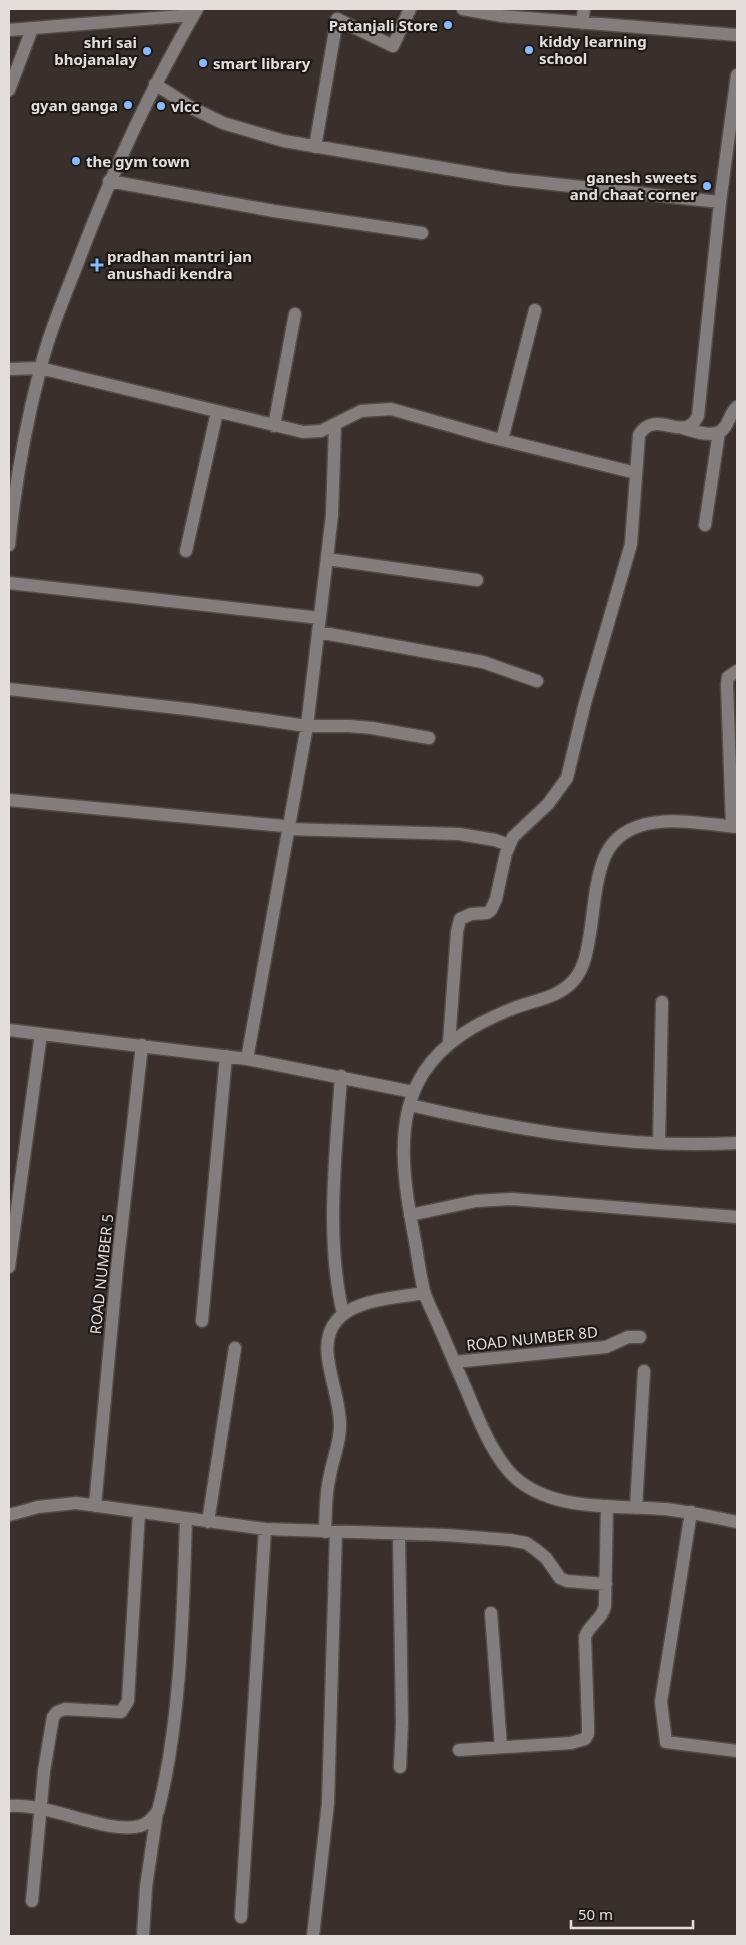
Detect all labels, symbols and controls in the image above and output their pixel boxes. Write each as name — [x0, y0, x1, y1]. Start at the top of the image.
place label: Patanjali Store — [329, 15, 438, 35]
marker: Patanjali Store — [442, 19, 454, 31]
place label: kiddy learning school — [539, 31, 647, 68]
place label: shri sai bhojanalay — [54, 32, 137, 69]
marker: kiddy learning school — [523, 44, 535, 56]
marker: shri sai bhojanalay — [141, 45, 153, 57]
place label: smart library — [213, 53, 311, 73]
marker: smart library — [197, 57, 209, 69]
place label: gyan ganga — [31, 95, 118, 115]
place label: vlcc — [171, 96, 200, 116]
marker: gyan ganga — [122, 99, 134, 111]
marker: vlcc — [155, 100, 167, 112]
place label: the gym town — [86, 151, 190, 171]
marker: the gym town — [70, 155, 82, 167]
place label: ganesh sweets and chaat corner — [570, 167, 697, 204]
marker: ganesh sweets and chaat corner — [701, 180, 713, 192]
place label: pradhan mantri jan anushadi kendra — [107, 246, 252, 283]
marker: pradhan mantri jan anushadi kendra — [91, 259, 103, 271]
street label: ROAD NUMBER 5 — [85, 1213, 117, 1335]
street label: ROAD NUMBER 8D — [465, 1321, 599, 1355]
scale bar — [571, 1898, 694, 1930]
text: 50 m — [578, 1904, 613, 1924]

